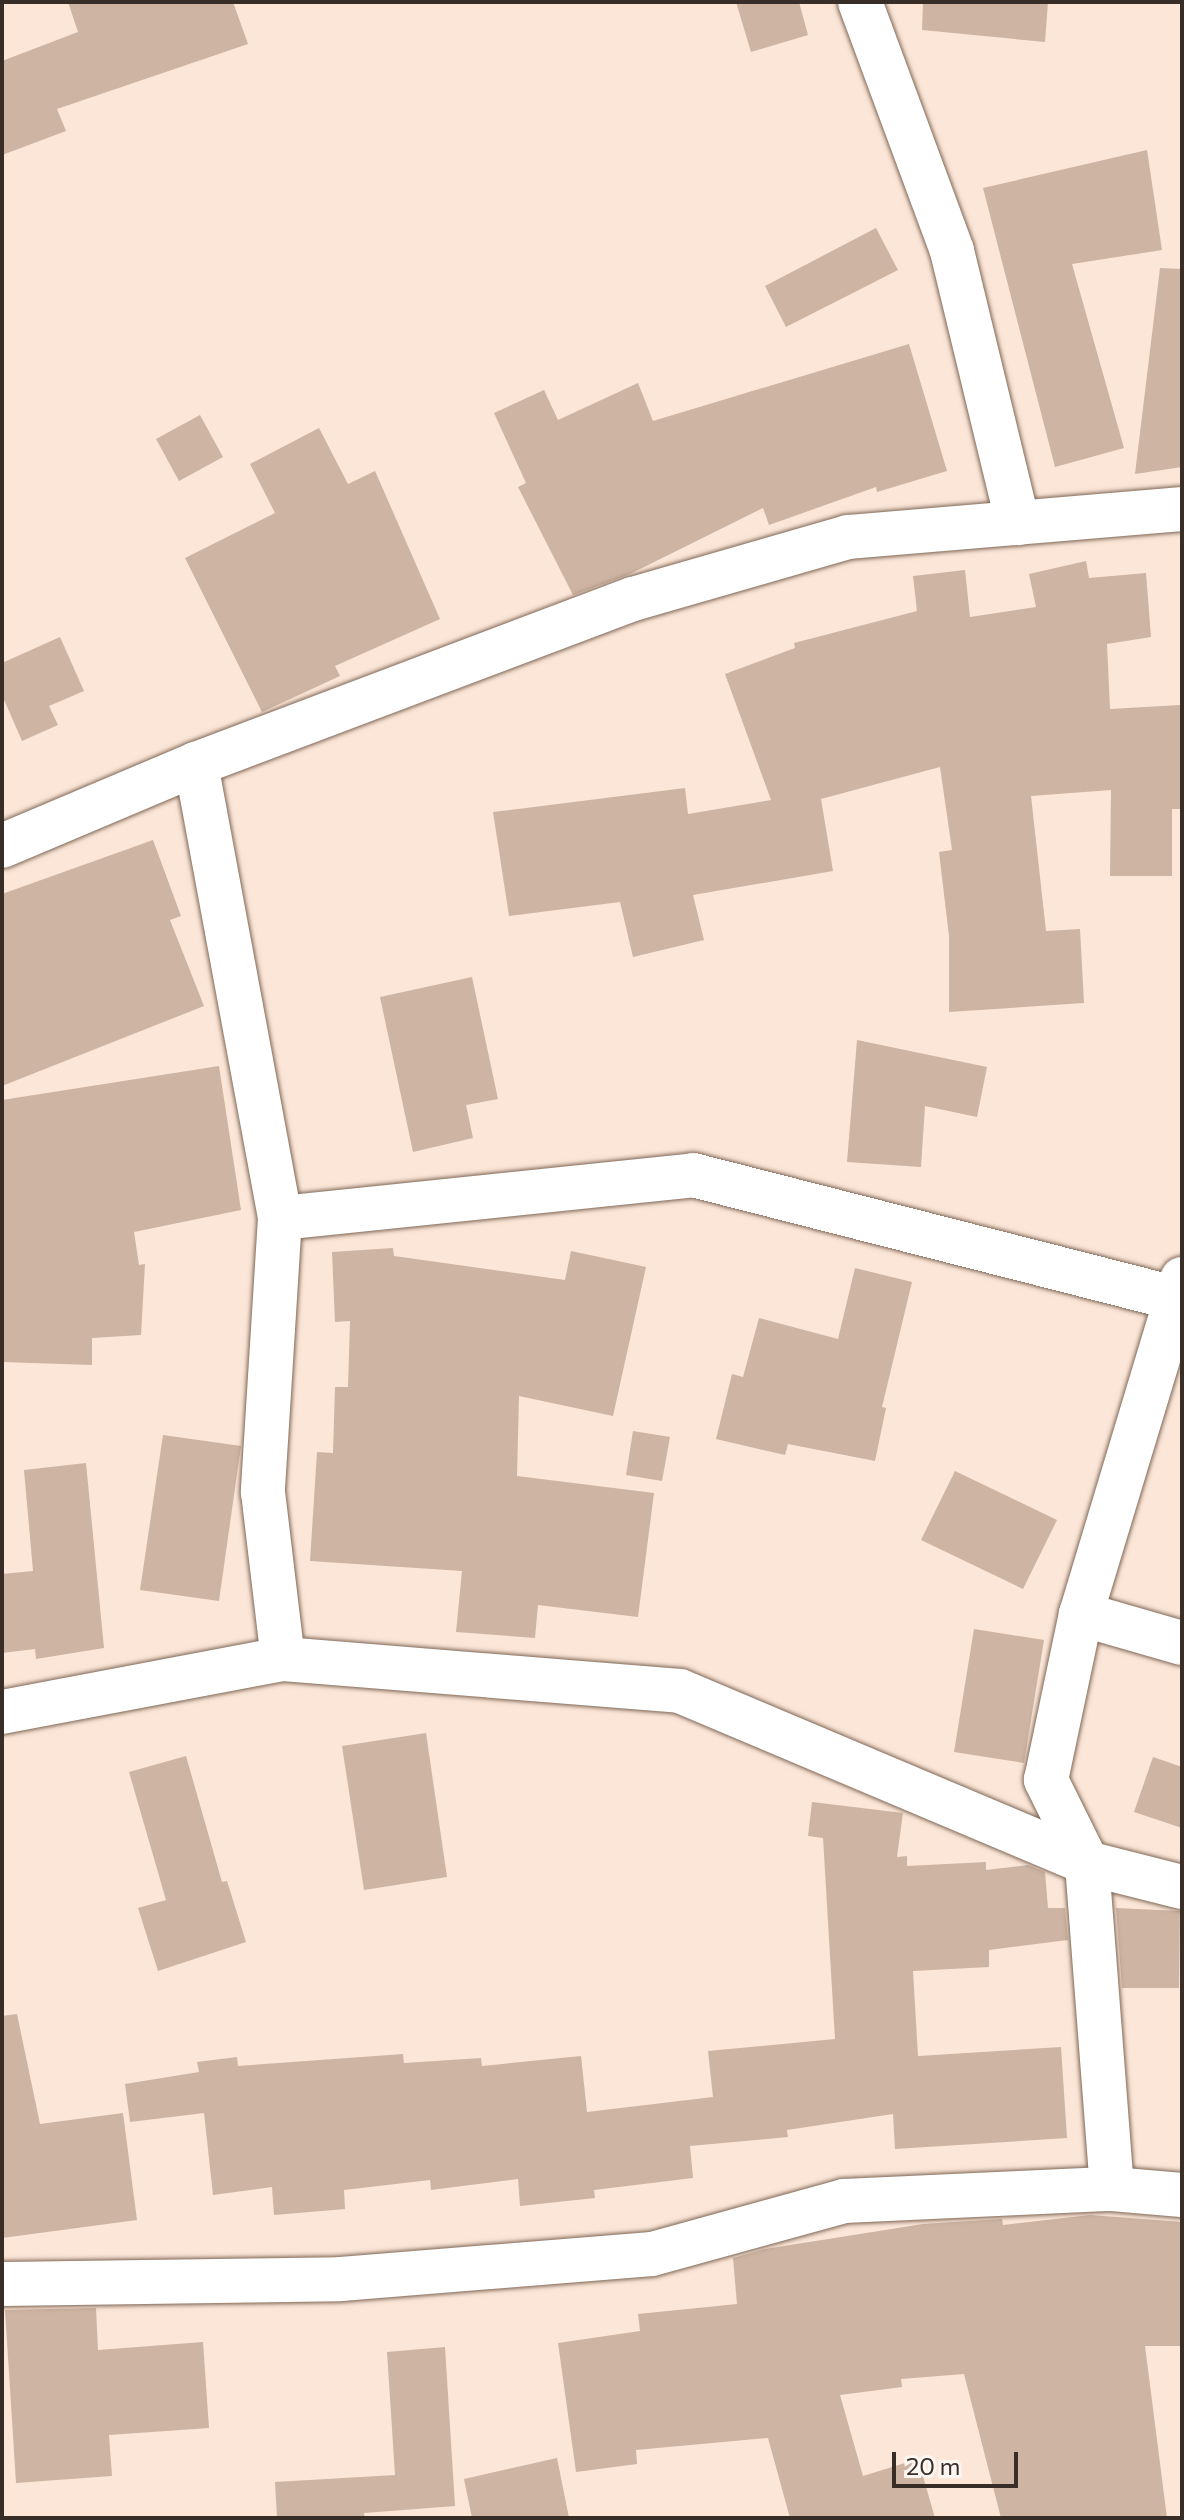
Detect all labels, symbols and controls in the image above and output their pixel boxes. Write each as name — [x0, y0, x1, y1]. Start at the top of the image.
scale bar — [896, 2436, 1022, 2486]
text: 20 m — [906, 2451, 960, 2480]

